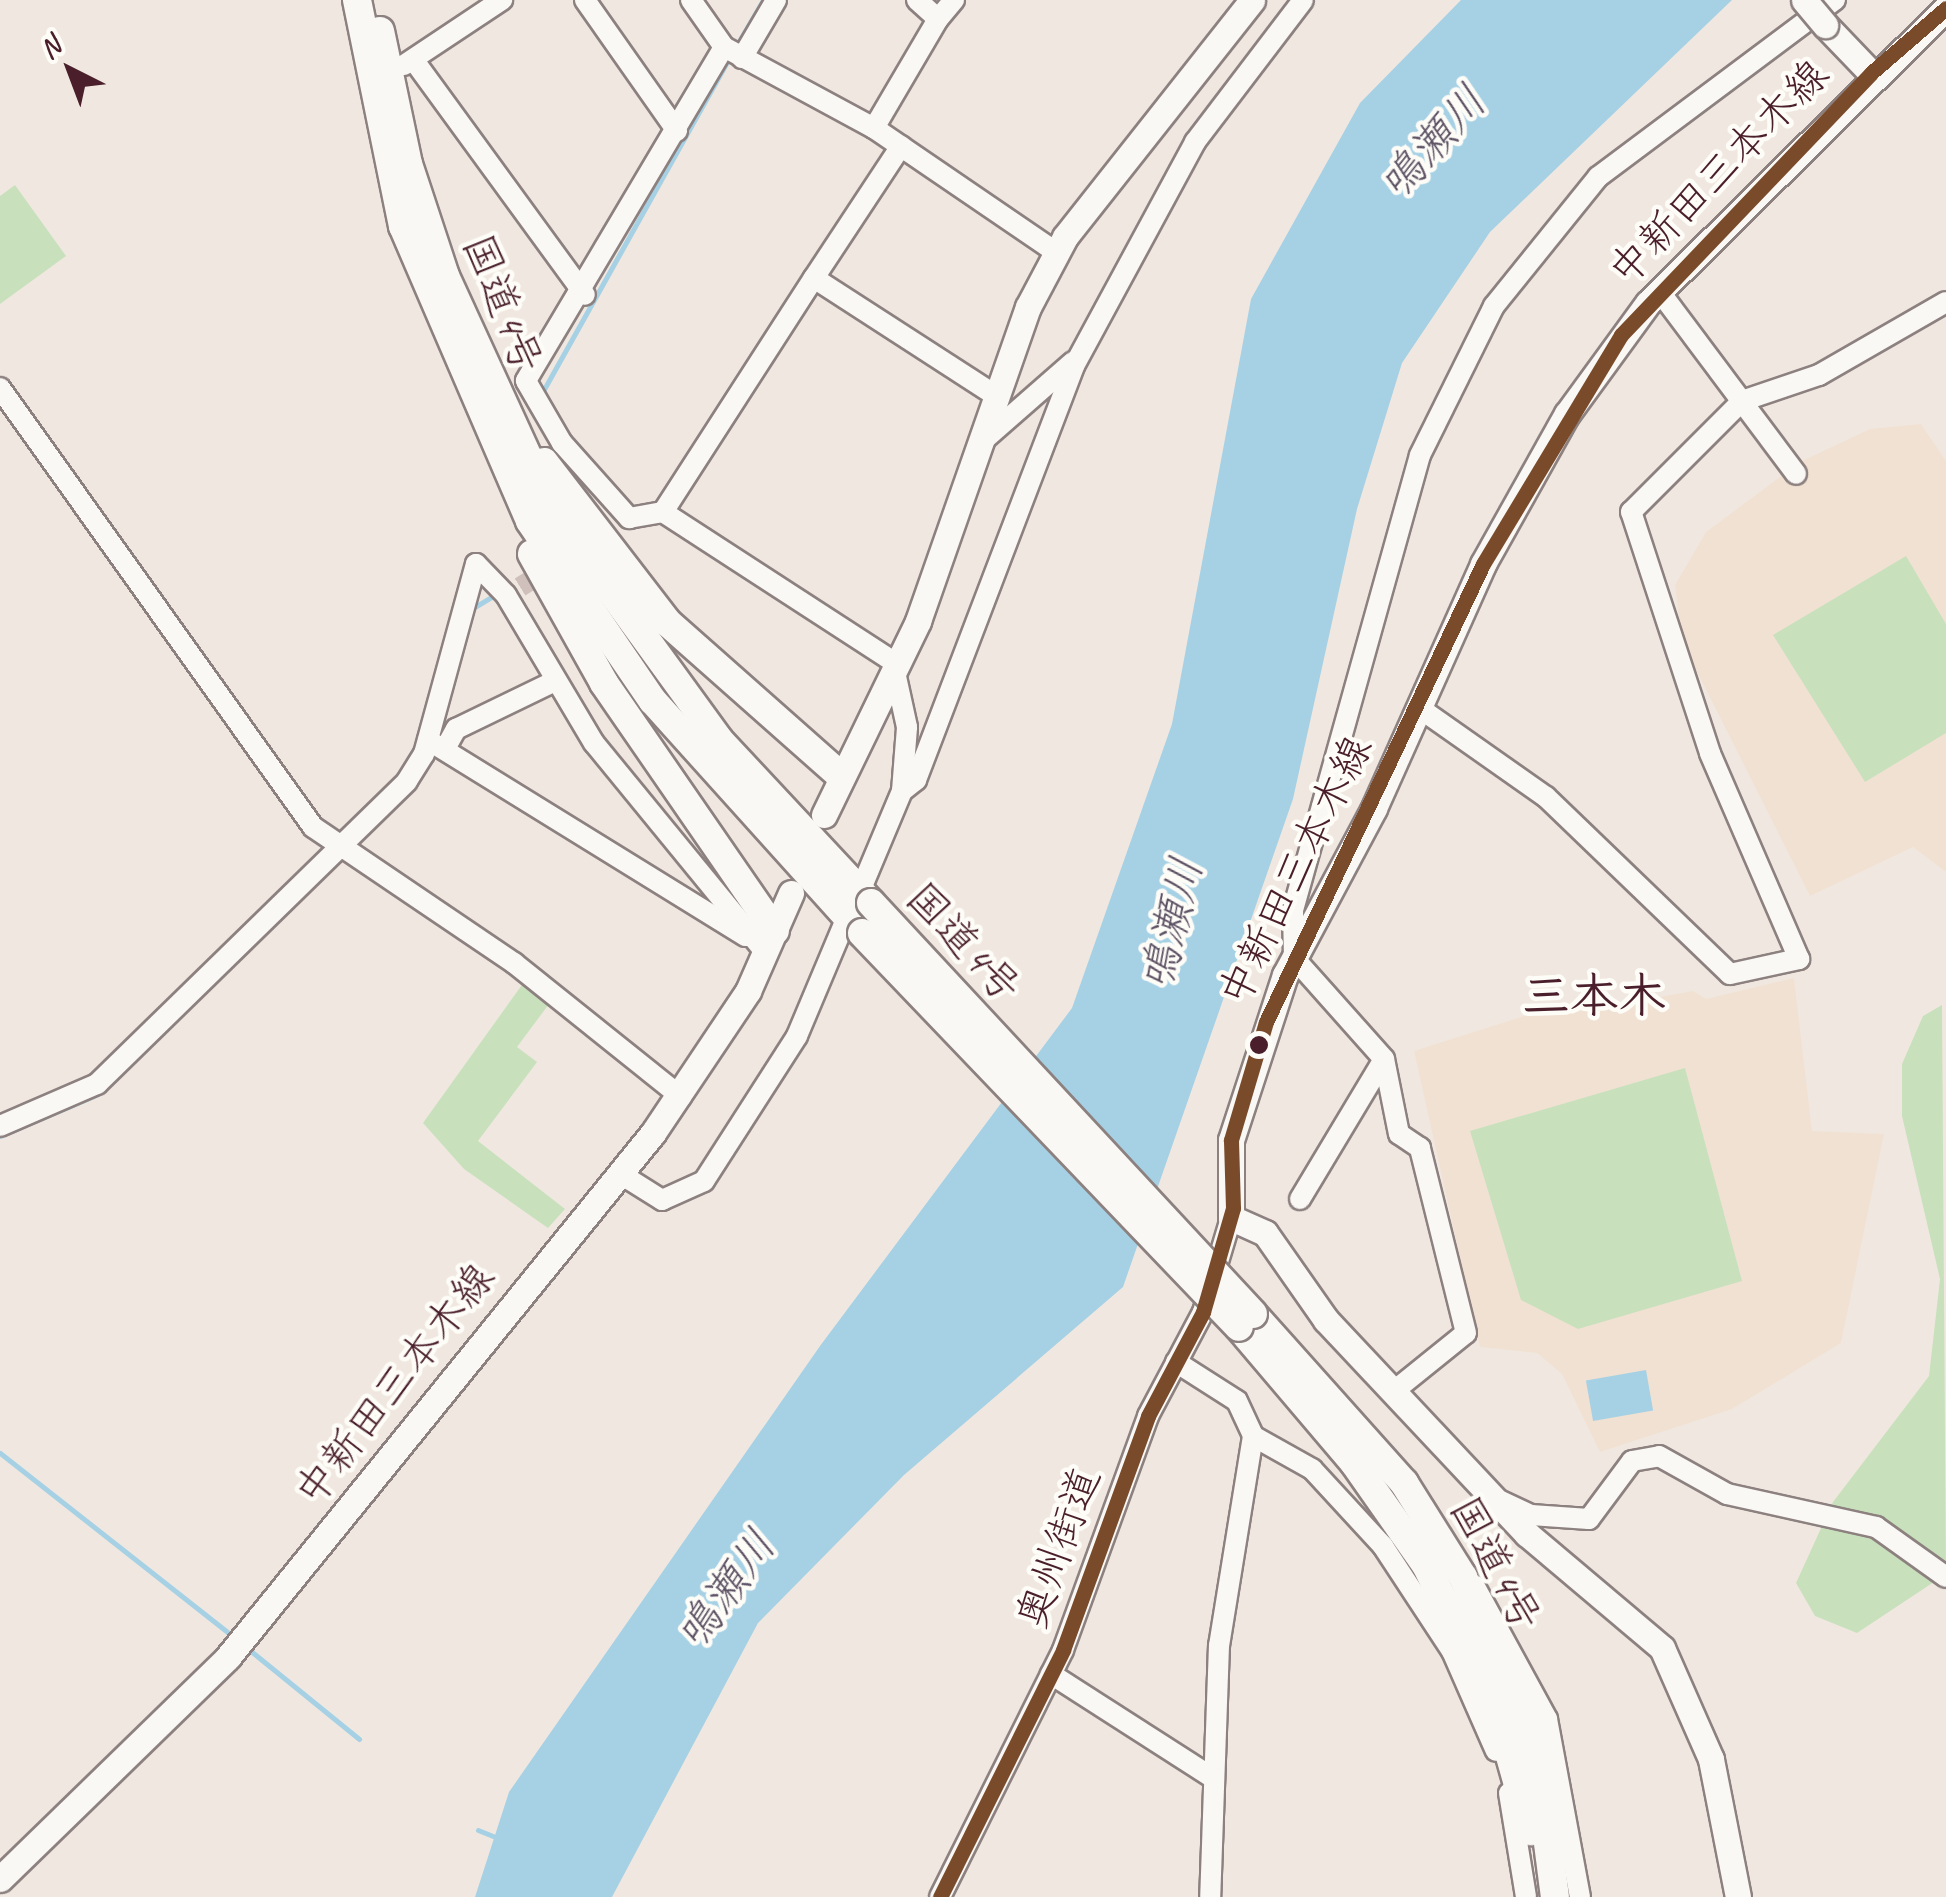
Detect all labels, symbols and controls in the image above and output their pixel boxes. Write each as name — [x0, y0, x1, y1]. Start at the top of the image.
north arrow — [20, 20, 120, 120]
text: N — [31, 29, 68, 66]
street label: 中新田三本木線 — [1599, 50, 1839, 296]
water label: 鳴瀬川 — [1368, 75, 1498, 211]
street label: 国道4号 — [451, 227, 553, 381]
street label: 中新田三本木線 — [1209, 728, 1383, 1014]
water label: 鳴瀬川 — [1129, 852, 1215, 996]
street label: 国道4号 — [895, 873, 1031, 1013]
district label: 三本木 — [1522, 968, 1666, 1026]
unlabelled marker — [1249, 1035, 1269, 1055]
street label: 中新田三本木線 — [285, 1254, 505, 1516]
street label: 奥州街道 — [1007, 1460, 1111, 1636]
street label: 国道4号 — [1439, 1488, 1551, 1640]
water label: 鳴瀬川 — [664, 1520, 788, 1660]

